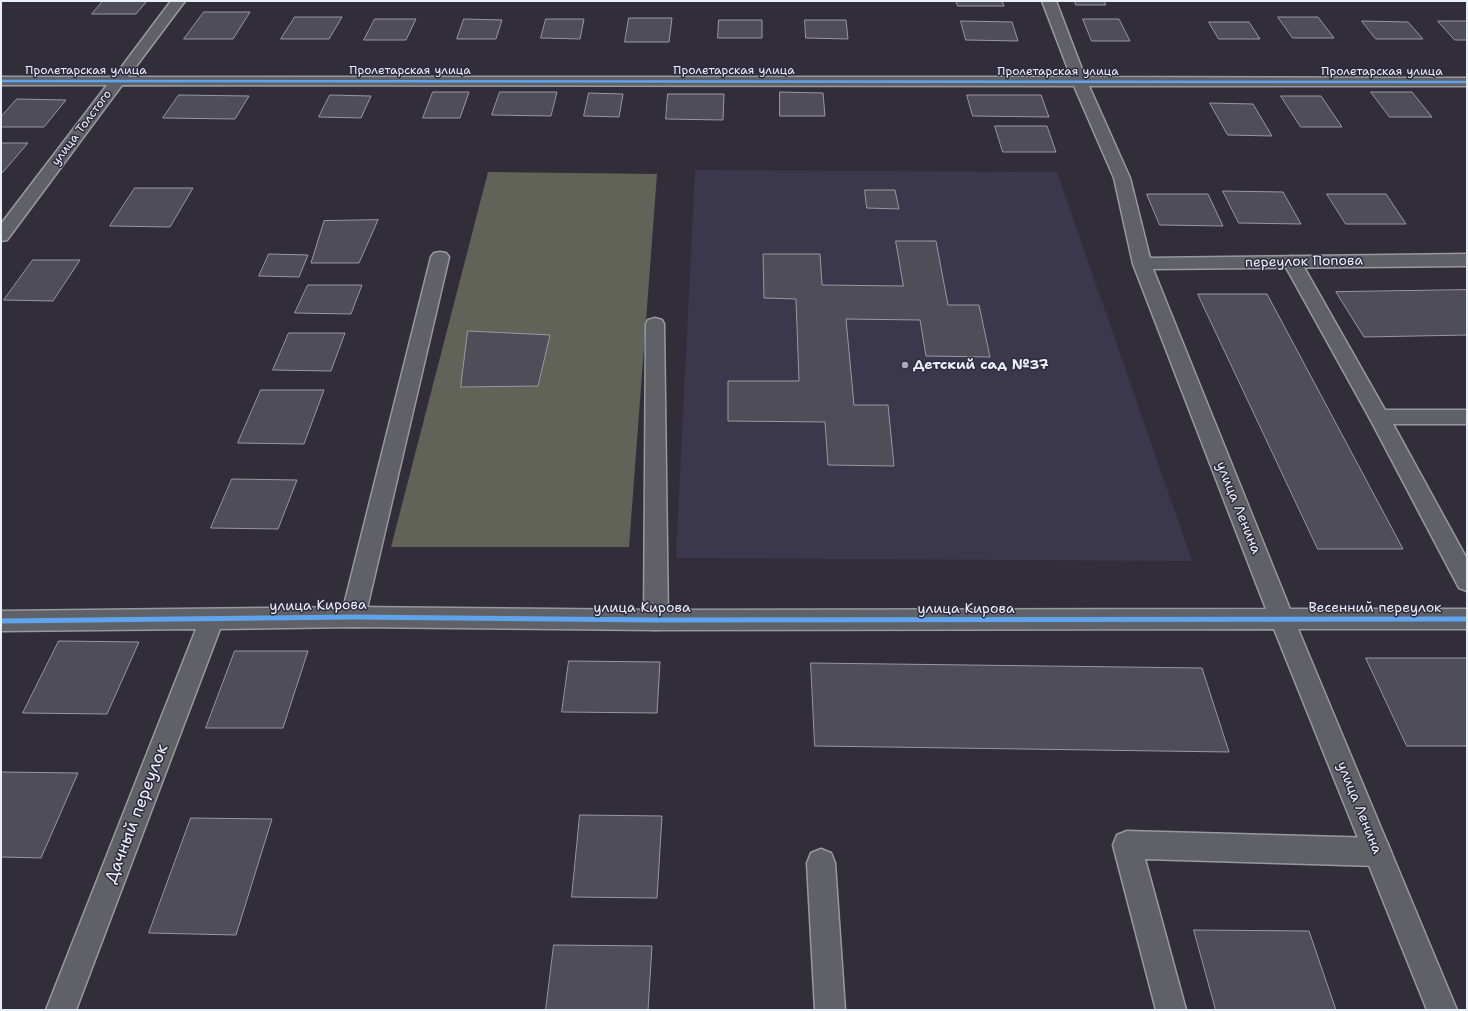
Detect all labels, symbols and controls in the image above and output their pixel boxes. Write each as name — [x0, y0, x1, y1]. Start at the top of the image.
street label: Пролетарская улица — [25, 64, 147, 78]
street label: Пролетарская улица — [349, 64, 471, 78]
street label: Пролетарская улица — [673, 64, 795, 78]
street label: Пролетарская улица — [997, 65, 1119, 79]
street label: Пролетарская улица — [1321, 65, 1443, 79]
street label: улица Толстого — [49, 87, 115, 169]
street label: переулок Попова — [1245, 253, 1363, 271]
place label: Детский сад №37 — [913, 357, 1049, 373]
marker: Детский сад №37 — [900, 360, 910, 370]
street label: улица Ленина — [1212, 459, 1264, 557]
street label: улица Кирова — [269, 597, 367, 615]
street label: улица Кирова — [593, 600, 691, 616]
street label: Весенний переулок — [1308, 600, 1442, 616]
street label: улица Кирова — [917, 601, 1015, 617]
street label: Дачный переулок — [101, 741, 173, 887]
street label: улица Ленина — [1333, 759, 1385, 857]

